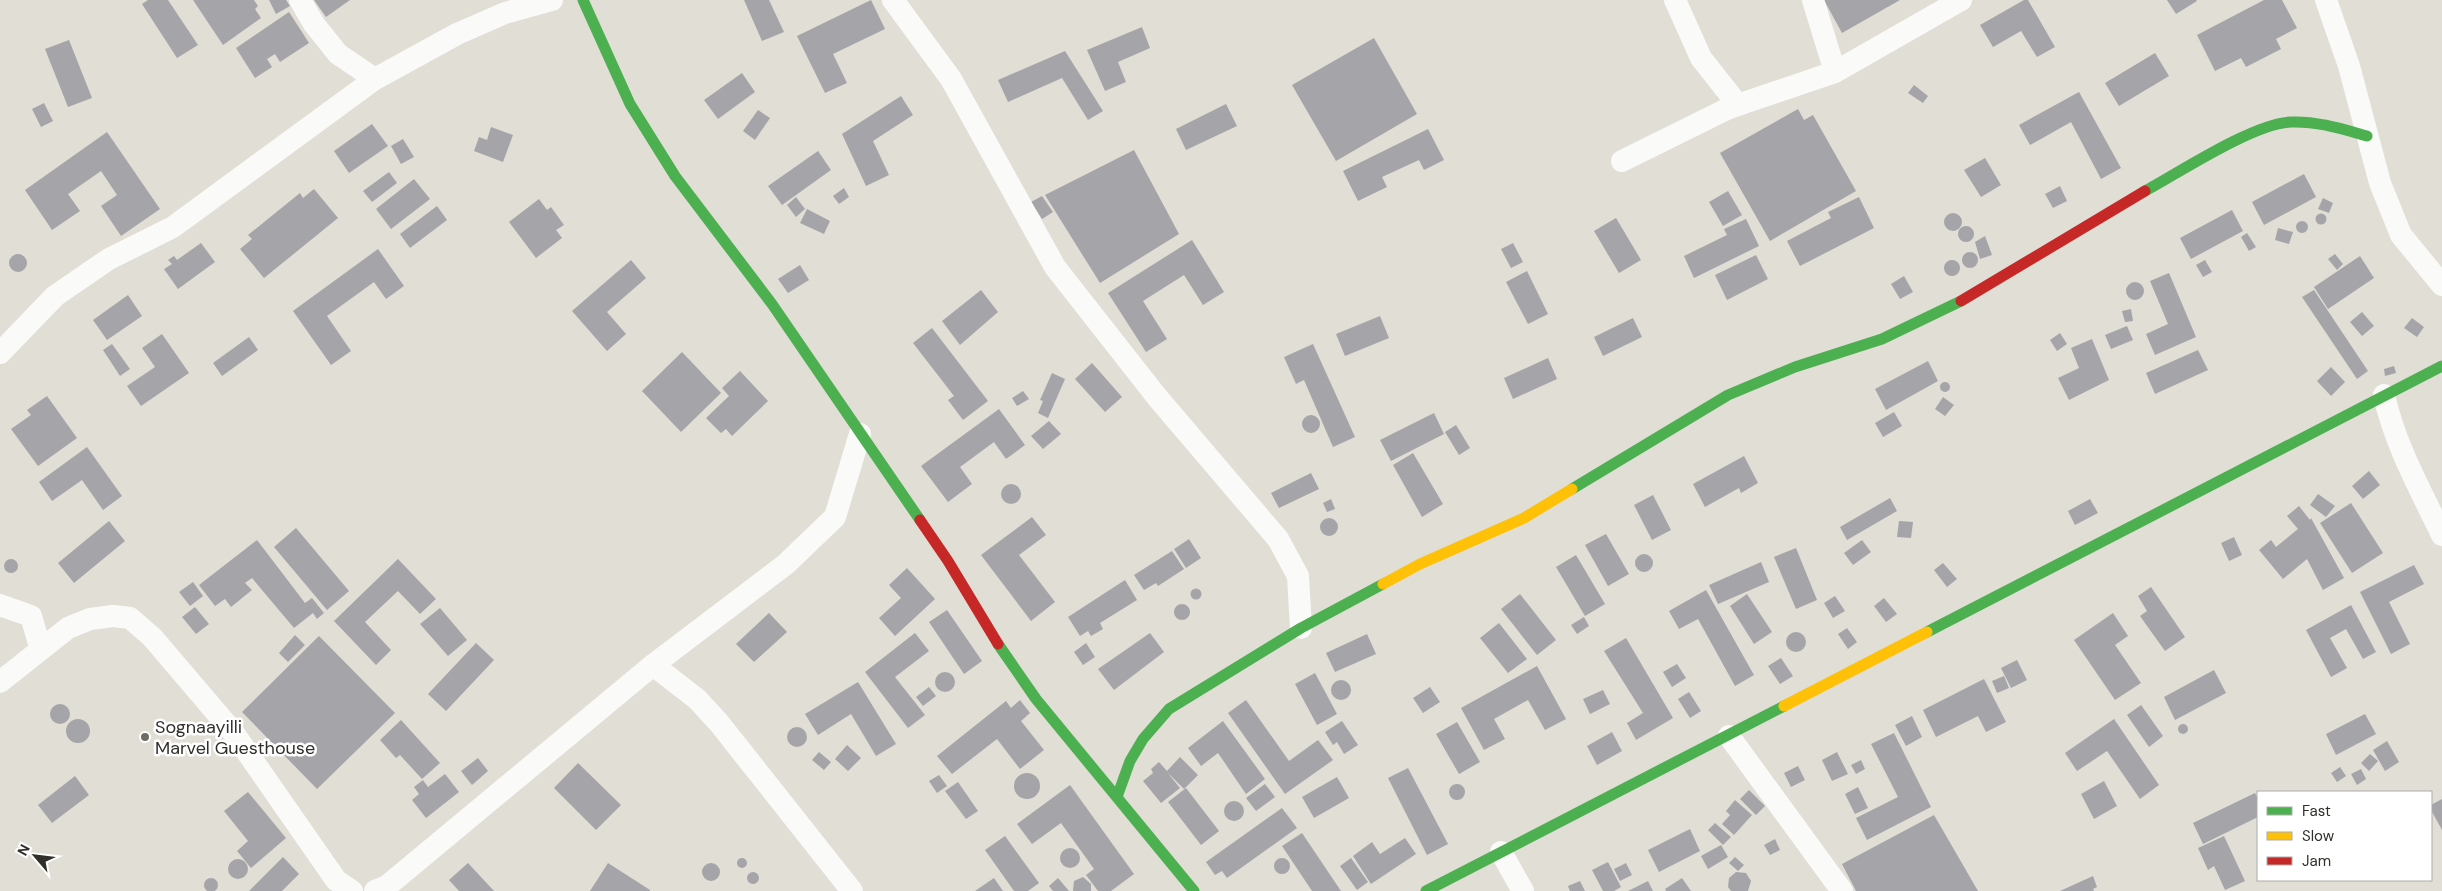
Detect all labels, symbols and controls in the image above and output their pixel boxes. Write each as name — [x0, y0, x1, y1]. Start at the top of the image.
place label: Sognaayilli Marvel Guesthouse — [155, 715, 315, 760]
marker: Sognaayilli Marvel Guesthouse — [139, 731, 151, 743]
legend — [2257, 791, 2432, 881]
text: Fast — [2302, 801, 2331, 821]
text: Slow — [2302, 826, 2335, 846]
north arrow — [10, 831, 60, 881]
text: N — [13, 841, 34, 859]
text: Jam — [2302, 851, 2331, 871]

